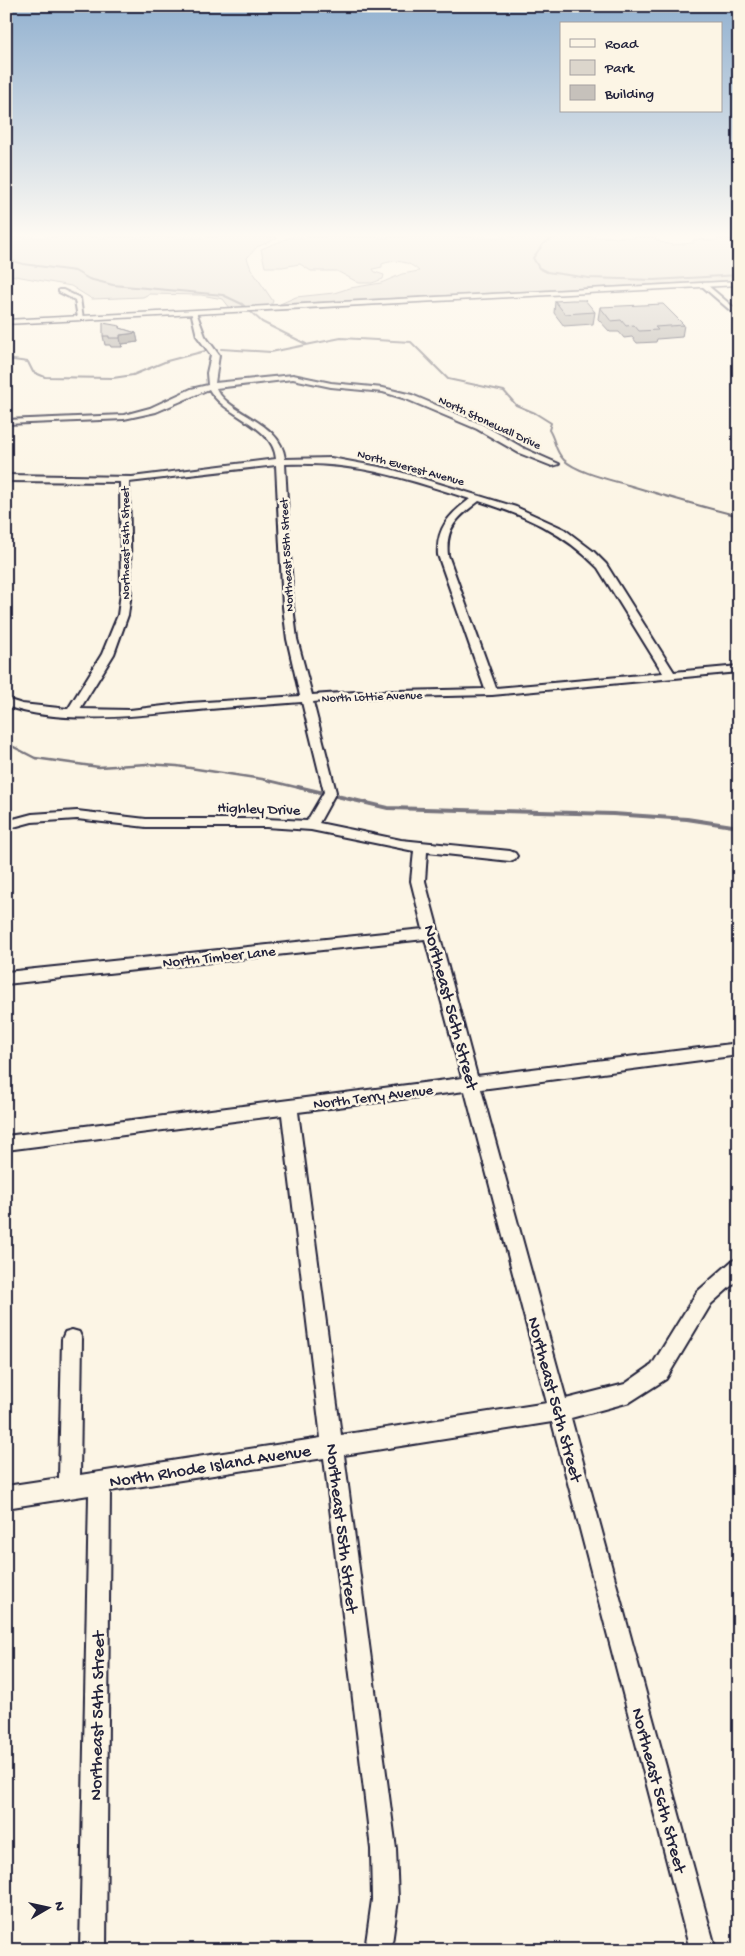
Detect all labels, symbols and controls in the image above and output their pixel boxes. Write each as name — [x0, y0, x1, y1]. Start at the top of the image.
legend — [560, 22, 722, 112]
text: Road — [605, 36, 639, 54]
text: Park — [604, 60, 635, 78]
text: Building — [604, 86, 654, 104]
street label: North Stonewall Drive — [436, 394, 543, 454]
street label: North Everest Avenue — [355, 448, 466, 490]
street label: Northeast 54th Street — [120, 485, 134, 599]
street label: Northeast 55th Street — [278, 497, 298, 612]
street label: North Lottie Avenue — [322, 689, 423, 707]
street label: Highley Drive — [217, 800, 301, 820]
street label: Northeast 56th Street — [417, 923, 482, 1094]
street label: North Timber Lane — [162, 943, 277, 973]
street label: North Terry Avenue — [312, 1082, 435, 1114]
street label: Northeast 56th Street — [521, 1315, 586, 1486]
street label: North Rhode Island Avenue — [108, 1441, 313, 1494]
street label: Northeast 55th Street — [320, 1443, 362, 1616]
street label: Northeast 54th Street — [87, 1630, 111, 1801]
street label: Northeast 56th Street — [625, 1706, 690, 1877]
north arrow — [22, 1884, 72, 1934]
text: N — [49, 1901, 67, 1912]

